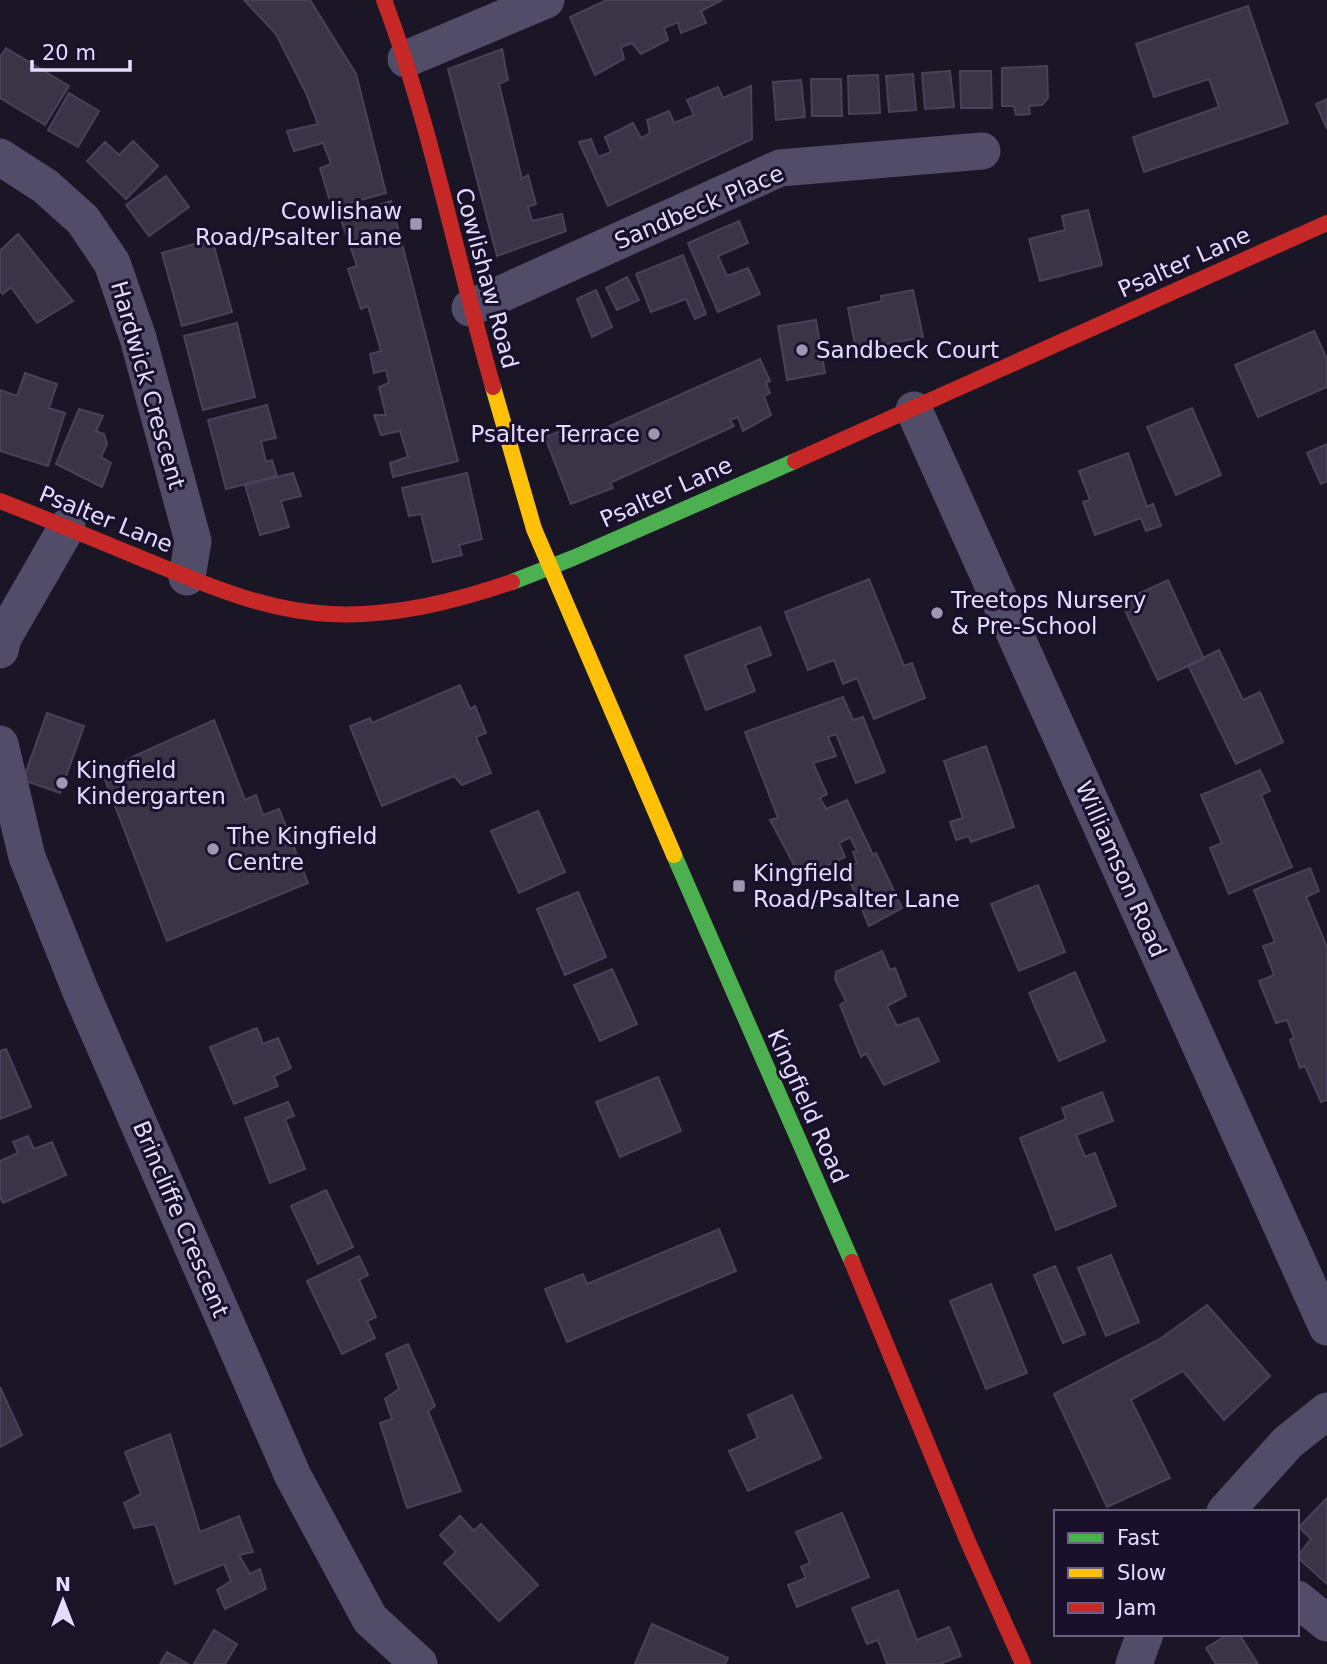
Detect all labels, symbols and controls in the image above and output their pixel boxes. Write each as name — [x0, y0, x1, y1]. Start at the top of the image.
scale bar — [32, 28, 130, 72]
text: 20 m — [42, 41, 96, 65]
street label: Sandbeck Place — [611, 160, 787, 254]
street label: Cowlishaw Road — [450, 185, 524, 371]
place label: Cowlishaw Road/Psalter Lane — [195, 198, 402, 250]
marker: Cowlishaw Road/Psalter Lane — [408, 216, 424, 232]
street label: Psalter Lane — [1114, 221, 1254, 303]
street label: Hardwick Crescent — [106, 278, 190, 492]
place label: Sandbeck Court — [816, 337, 999, 363]
marker: Sandbeck Court — [794, 342, 810, 358]
place label: Psalter Terrace — [470, 421, 640, 447]
marker: Psalter Terrace — [646, 426, 662, 442]
street label: Psalter Lane — [596, 451, 736, 533]
street label: Psalter Lane — [36, 480, 176, 558]
place label: Treetops Nursery & Pre-School — [950, 587, 1146, 639]
marker: Treetops Nursery & Pre-School — [929, 605, 945, 621]
place label: Kingfield Kindergarten — [76, 757, 226, 809]
marker: Kingfield Kindergarten — [54, 775, 70, 791]
street label: Williamson Road — [1070, 777, 1172, 961]
place label: The Kingfield Centre — [226, 823, 377, 875]
marker: The Kingfield Centre — [205, 841, 221, 857]
place label: Kingfield Road/Psalter Lane — [753, 860, 960, 912]
marker: Kingfield Road/Psalter Lane — [731, 878, 747, 894]
street label: Kingfield Road — [763, 1025, 853, 1187]
street label: Brincliffe Crescent — [128, 1117, 234, 1321]
legend — [1054, 1510, 1299, 1636]
text: Fast — [1117, 1526, 1159, 1550]
text: Slow — [1117, 1561, 1166, 1585]
north arrow — [28, 1566, 98, 1636]
text: N — [55, 1573, 71, 1595]
text: Jam — [1115, 1596, 1157, 1620]

